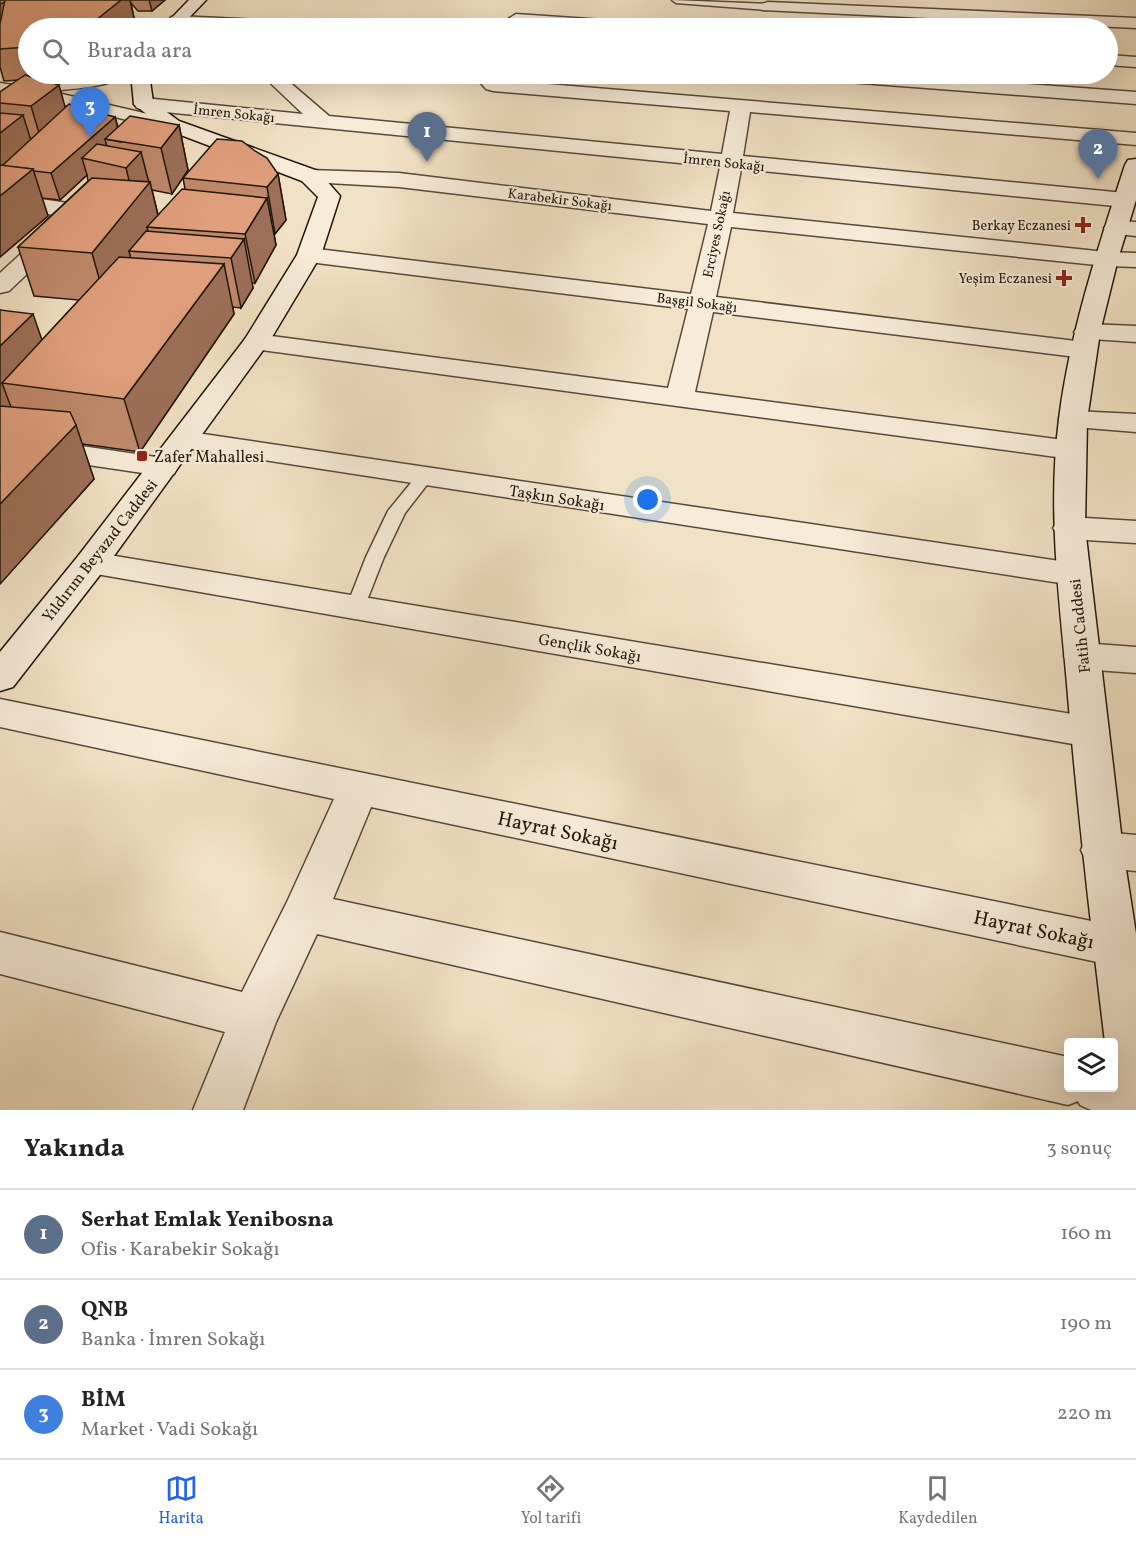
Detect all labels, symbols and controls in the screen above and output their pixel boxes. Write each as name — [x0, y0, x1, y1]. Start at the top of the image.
search box — [18, 18, 1118, 84]
icon: search — [39, 35, 72, 68]
text: Burada ara — [87, 36, 192, 67]
pin: 3 — [70, 88, 110, 137]
street label: İmren Sokağı — [192, 101, 276, 128]
pin: 1 — [408, 112, 446, 162]
pin: 2 — [1078, 130, 1118, 179]
street label: İmren Sokağı — [682, 150, 766, 177]
street label: Karabekir Sokağı — [506, 185, 613, 216]
street label: Erciyes Sokağı — [699, 189, 736, 280]
place label: Berkay Eczanesi — [972, 217, 1071, 236]
marker: Berkay Eczanesi — [1076, 218, 1090, 232]
place label: Yeşim Eczanesi — [959, 270, 1052, 289]
marker: Yeşim Eczanesi — [1057, 271, 1071, 285]
street label: Başgil Sokağı — [655, 289, 738, 318]
place label: Zafer Mahallesi — [154, 447, 264, 469]
marker: Zafer Mahallesi — [135, 449, 149, 463]
street label: Yıldırım Beyazıd Caddesi — [38, 475, 164, 627]
street label: Taşkın Sokağı — [507, 481, 606, 517]
your location — [633, 485, 662, 514]
street label: Fatih Caddesi — [1065, 577, 1097, 674]
street label: Gençlik Sokağı — [537, 629, 643, 669]
street label: Hayrat Sokağı — [495, 805, 621, 858]
street label: Hayrat Sokağı — [971, 904, 1097, 957]
map controls — [1064, 1038, 1118, 1092]
button: layers — [1064, 1038, 1118, 1092]
text: Yakında — [24, 1131, 125, 1167]
text: 3 sonuç — [1046, 1135, 1112, 1163]
text: Serhat Emlak Yenibosna — [81, 1205, 334, 1236]
text: 1 — [39, 1220, 48, 1248]
text: 160 m — [1060, 1220, 1112, 1248]
text: Ofis · Karabekir Sokağı — [81, 1236, 279, 1264]
text: QNB — [81, 1295, 128, 1326]
text: 2 — [38, 1310, 49, 1338]
text: 190 m — [1060, 1310, 1112, 1338]
text: Banka · İmren Sokağı — [81, 1326, 265, 1354]
text: BİM — [81, 1385, 125, 1416]
text: 3 — [38, 1400, 49, 1428]
text: 220 m — [1057, 1400, 1112, 1428]
text: Market · Vadi Sokağı — [81, 1416, 258, 1444]
tab: Harita — [159, 1472, 204, 1530]
tab: Yol tarifi — [521, 1472, 581, 1530]
tab: Kaydedilen — [898, 1472, 977, 1530]

